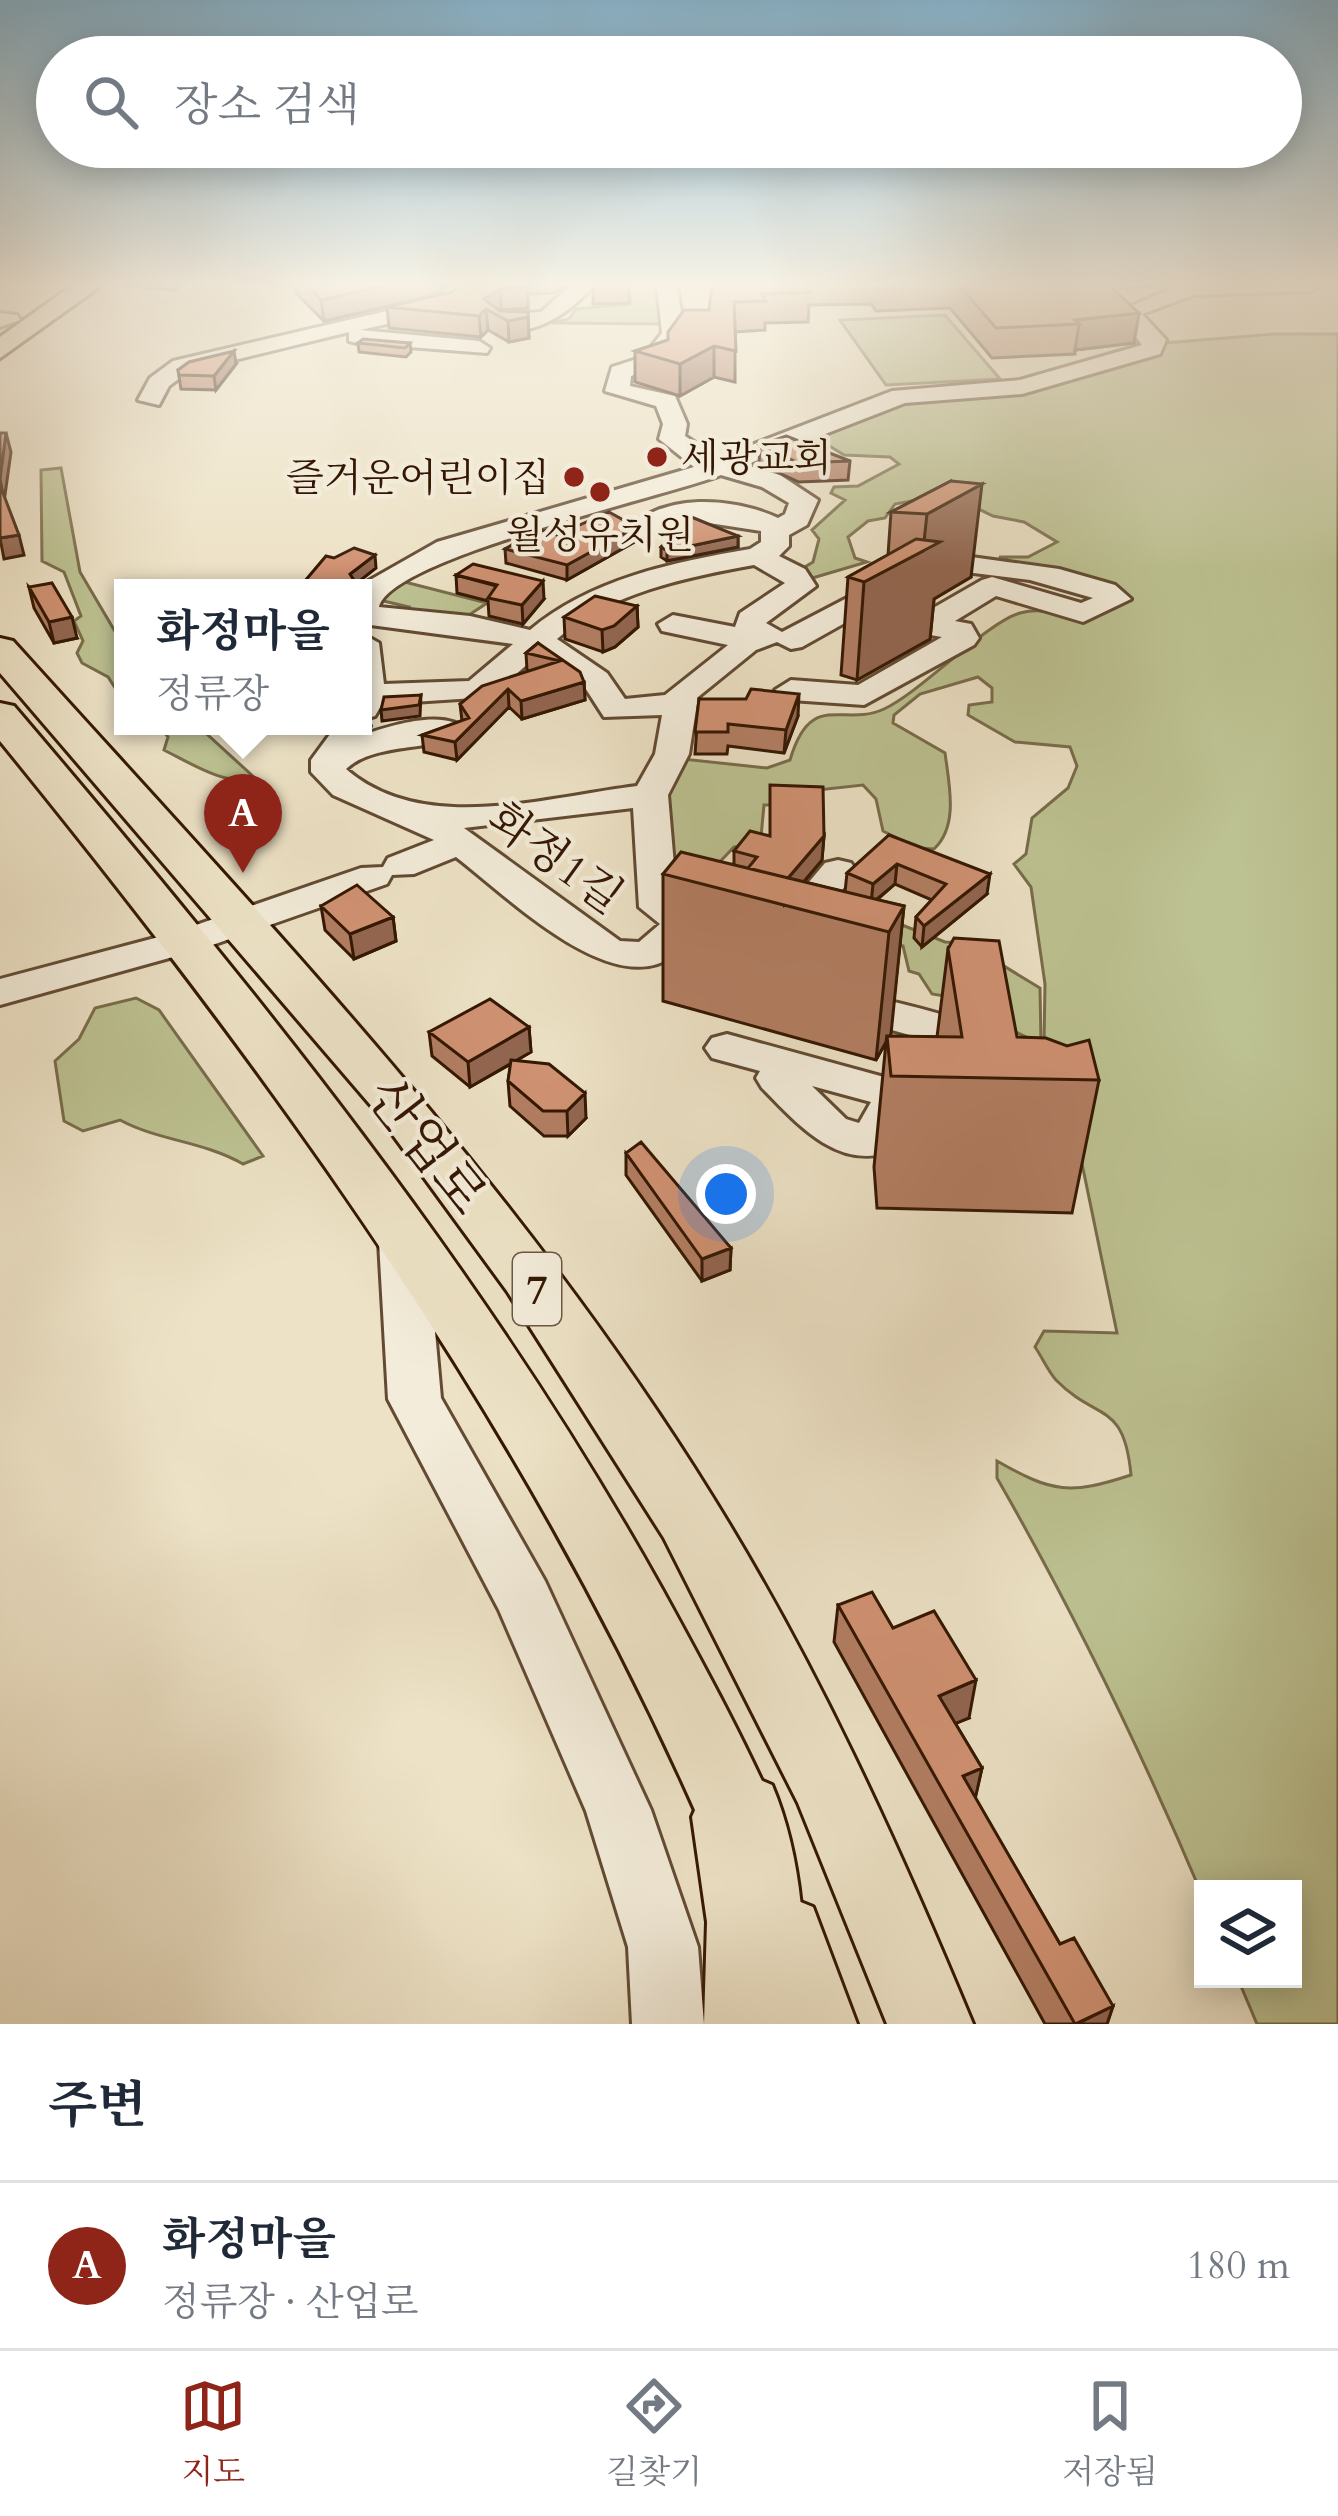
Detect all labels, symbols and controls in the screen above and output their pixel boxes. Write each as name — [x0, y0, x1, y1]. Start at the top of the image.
search box — [36, 36, 1302, 168]
icon: search — [78, 69, 144, 135]
text: 장소 검색 — [174, 75, 360, 136]
place label: 세광교회 — [681, 432, 832, 485]
marker: 세광교회 — [644, 444, 670, 470]
place label: 즐거운어린이집 — [286, 452, 550, 505]
marker: 즐거운어린이집 — [561, 464, 587, 490]
marker: 월성유치원 — [587, 479, 613, 505]
place label: 월성유치원 — [506, 509, 694, 562]
popup — [114, 579, 372, 735]
text: 화정마을 — [156, 601, 330, 662]
text: 정류장 — [156, 668, 269, 721]
pin: A — [204, 774, 282, 873]
street label: 화정1길 — [475, 788, 635, 928]
street label: 산업로 — [349, 1062, 503, 1231]
your location — [696, 1164, 756, 1224]
road number: 7 — [513, 1253, 561, 1325]
map controls — [1194, 1880, 1302, 1988]
button: layers — [1194, 1880, 1302, 1988]
text: 주변 — [48, 2071, 147, 2141]
text: 화정마을 — [162, 2209, 336, 2270]
text: A — [72, 2239, 102, 2292]
text: 180 m — [1187, 2239, 1290, 2292]
text: 정류장 · 산업로 — [162, 2276, 419, 2329]
tab: 지도 — [180, 2373, 246, 2495]
tab: 길찾기 — [606, 2373, 702, 2495]
tab: 저장됨 — [1062, 2373, 1158, 2495]

